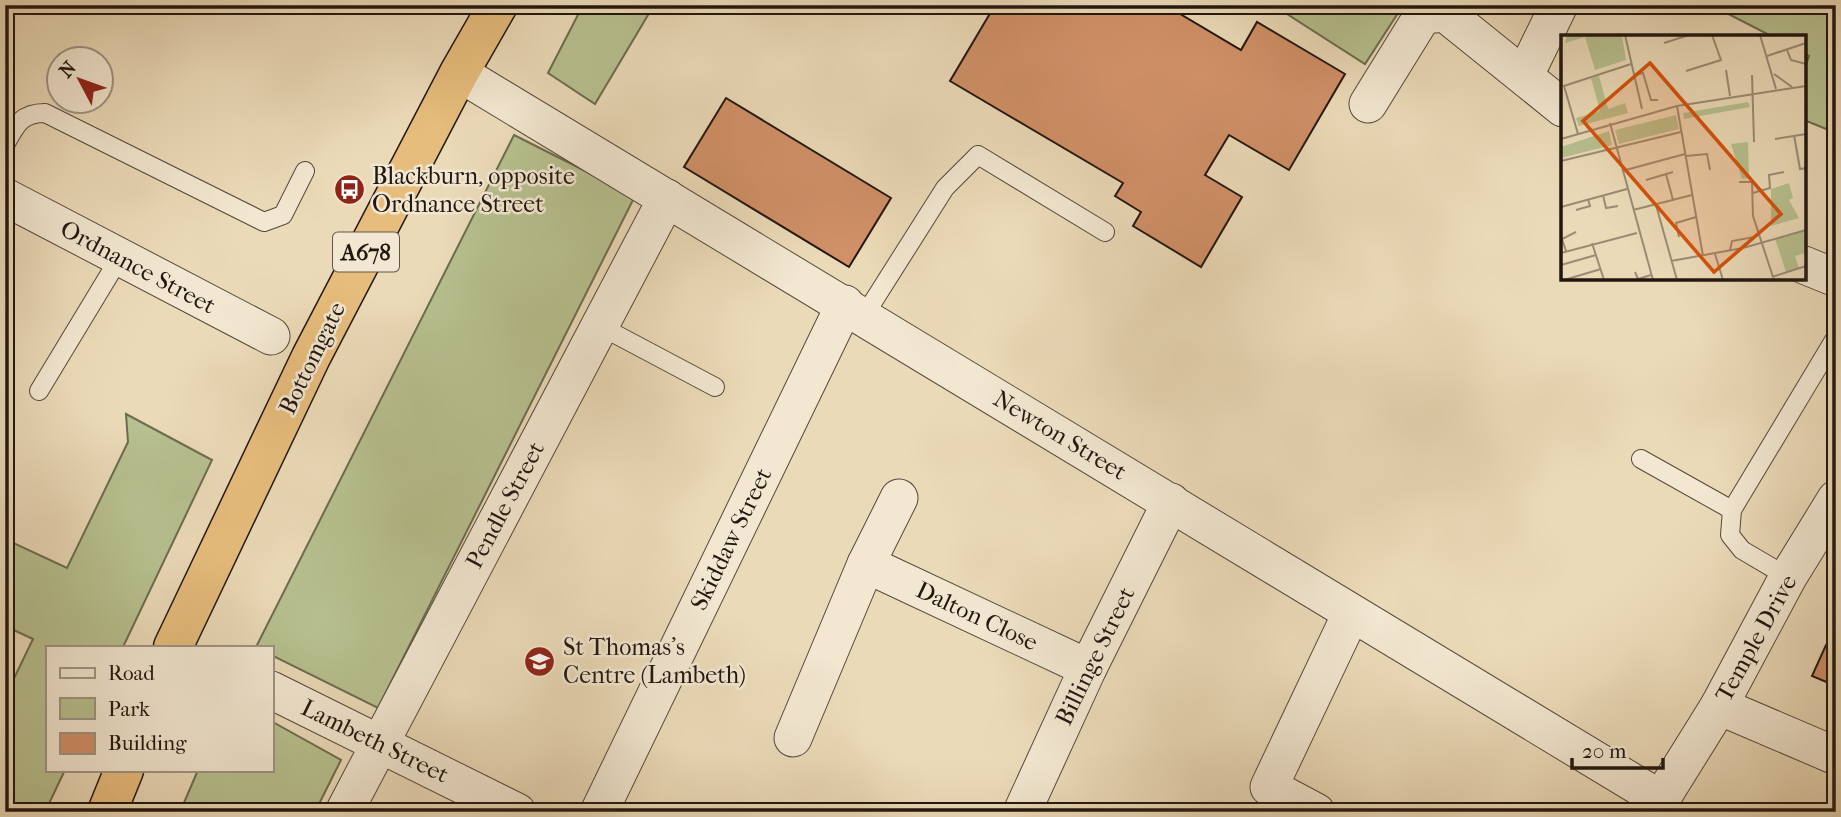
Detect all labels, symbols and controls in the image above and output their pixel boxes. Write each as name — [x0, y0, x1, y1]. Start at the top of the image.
inset map — [1561, 35, 1806, 280]
north arrow — [46, 46, 116, 116]
text: N — [55, 56, 81, 82]
place label: Blackburn, opposite Ordnance Street — [372, 162, 575, 218]
bus stop icon: Blackburn, opposite Ordnance Street — [332, 173, 366, 207]
street label: Ordnance Street — [56, 214, 221, 320]
road number: A678 — [333, 232, 399, 272]
street label: Bottomgate — [273, 297, 351, 419]
street label: Newton Street — [988, 384, 1132, 486]
street label: Pendle Street — [460, 436, 550, 573]
street label: Skiddaw Street — [684, 463, 778, 615]
street label: Temple Drive — [1710, 569, 1802, 706]
street label: Dalton Close — [912, 576, 1042, 656]
street label: Billinge Street — [1049, 582, 1141, 730]
place label: St Thomas's Centre (Lambeth) — [563, 633, 746, 689]
school or university icon: St Thomas's Centre (Lambeth) — [523, 644, 557, 678]
legend — [46, 646, 273, 772]
text: Road — [108, 661, 155, 685]
street label: Lambeth Street — [297, 693, 454, 789]
text: Park — [108, 697, 150, 721]
scale bar — [1572, 726, 1662, 770]
text: Building — [108, 731, 187, 755]
text: 20 m — [1582, 739, 1627, 763]

